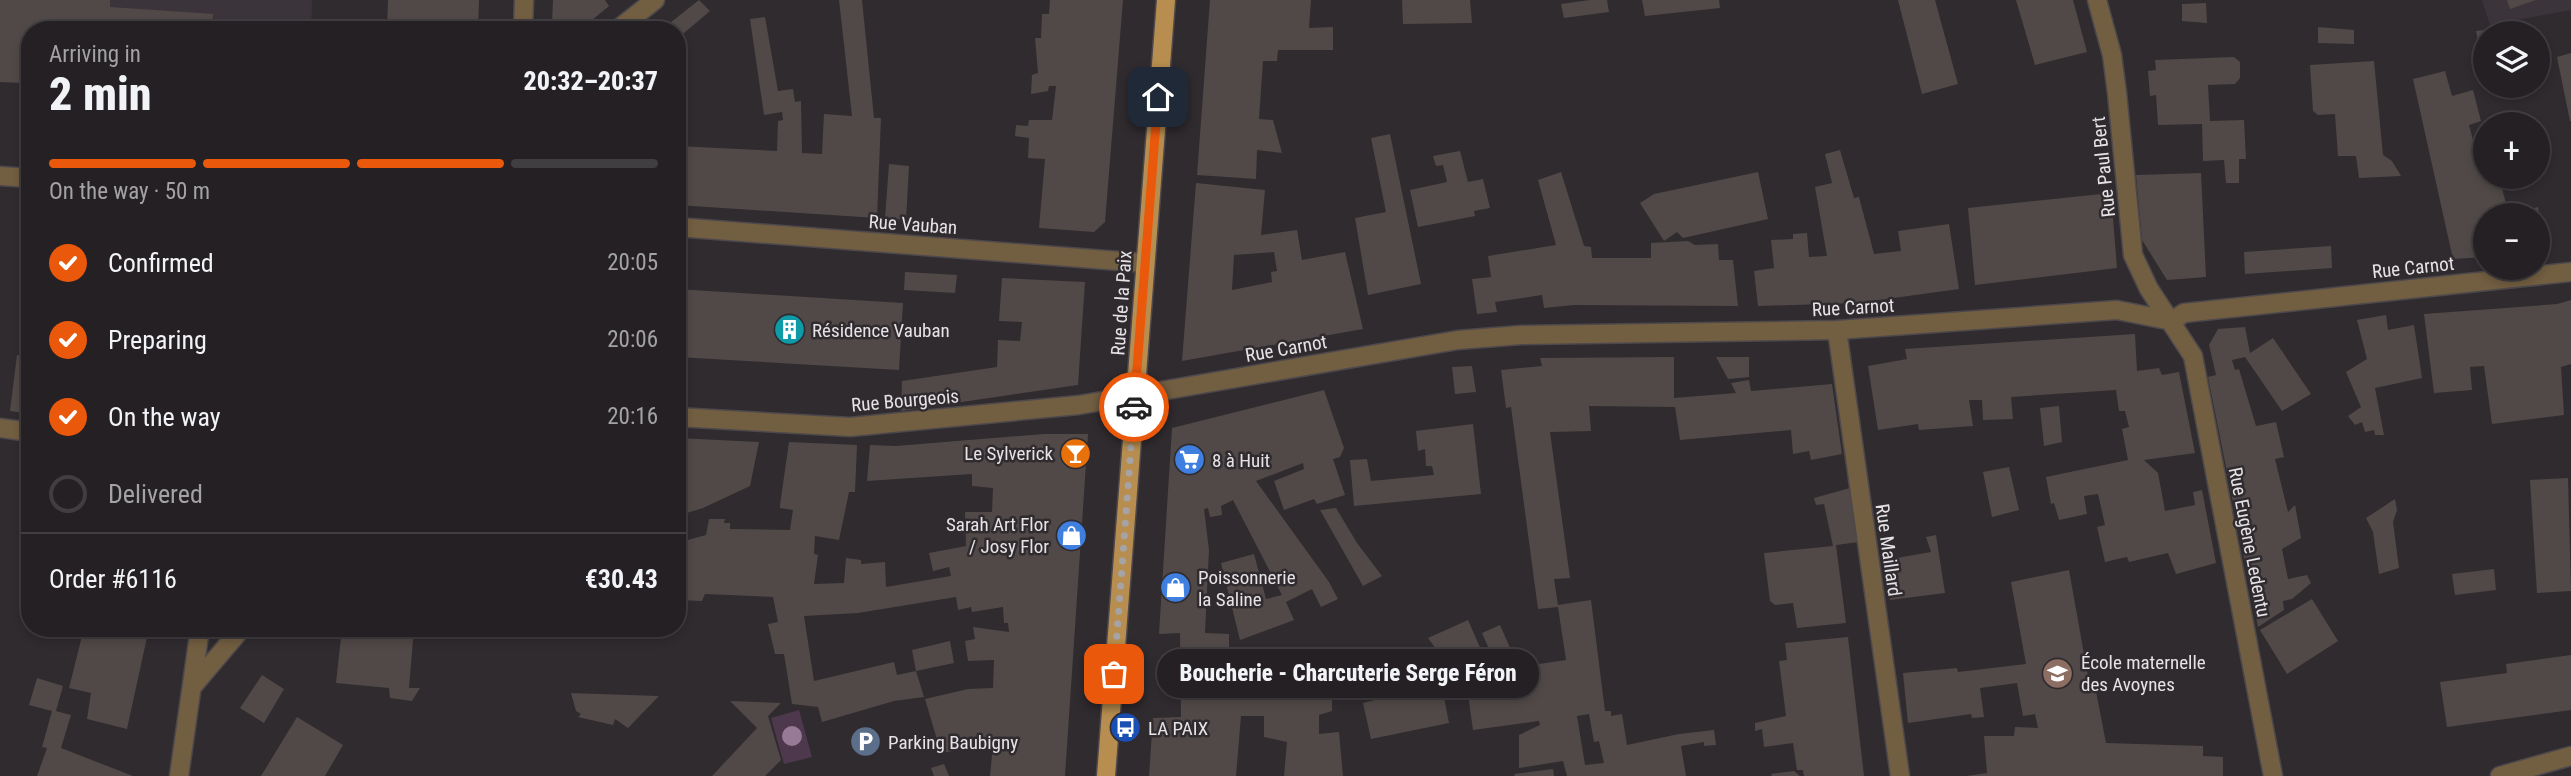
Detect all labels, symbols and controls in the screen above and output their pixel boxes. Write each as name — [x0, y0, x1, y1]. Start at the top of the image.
map controls — [2473, 21, 2550, 280]
button: layers — [2473, 21, 2550, 98]
text: Arriving in — [49, 41, 141, 68]
text: 20:32–20:37 — [524, 66, 658, 96]
text: 2 min — [49, 67, 152, 121]
pin — [1128, 67, 1188, 127]
icon: home — [1139, 78, 1177, 116]
button: + — [2473, 112, 2550, 189]
street label: Rue Paul Bert — [2087, 115, 2120, 218]
text: On the way · 50 m — [49, 178, 210, 205]
button: − — [2473, 203, 2550, 280]
street label: Rue Vauban — [868, 210, 958, 239]
icon: check — [49, 244, 87, 282]
text: Confirmed — [108, 248, 214, 278]
text: 20:05 — [607, 249, 658, 276]
street label: Rue de la Paix — [1106, 250, 1137, 356]
street label: Rue Carnot — [2371, 252, 2455, 283]
street label: Rue Carnot — [1811, 294, 1895, 321]
building icon: Résidence Vauban — [772, 313, 806, 347]
place label: Résidence Vauban — [812, 319, 950, 342]
icon: check — [49, 321, 87, 359]
text: Preparing — [108, 325, 207, 355]
text: 20:06 — [607, 326, 658, 353]
street label: Rue Carnot — [1243, 330, 1329, 367]
courier — [1099, 372, 1169, 442]
street label: Rue Bourgeois — [850, 384, 960, 417]
icon: car — [1115, 388, 1153, 426]
icon: check — [49, 398, 87, 436]
text: On the way — [108, 402, 221, 432]
text: 20:16 — [607, 403, 658, 430]
bar icon: Le Sylverick — [1059, 436, 1093, 470]
place label: Le Sylverick — [964, 442, 1053, 465]
supermarket icon: 8 à Huit — [1172, 443, 1206, 477]
place label: 8 à Huit — [1212, 449, 1270, 472]
street label: Rue Eugène Ledentu — [2224, 465, 2275, 619]
text: Delivered — [108, 479, 203, 509]
street label: Rue Maillard — [1871, 502, 1906, 598]
place label: Sarah Art Flor / Josy Flor — [946, 513, 1049, 558]
shop icon: Sarah Art Flor / Josy Flor — [1055, 518, 1089, 552]
text: Order #6116 — [49, 564, 177, 594]
text: €30.43 — [585, 564, 658, 594]
place label: Poissonnerie la Saline — [1198, 566, 1296, 611]
shop icon: Poissonnerie la Saline — [1158, 571, 1192, 605]
pin — [1084, 644, 1144, 704]
callout: Boucherie - Charcuterie Serge Féron — [1156, 650, 1538, 698]
place label: École maternelle des Avoynes — [2081, 651, 2206, 696]
icon: bag — [1095, 655, 1133, 693]
school or university icon: École maternelle des Avoynes — [2041, 656, 2075, 690]
text: Boucherie - Charcuterie Serge Féron — [1179, 660, 1517, 687]
bus stop icon: LA PAIX — [1108, 711, 1142, 745]
place label: LA PAIX — [1148, 717, 1208, 740]
parking icon: Parking Baubigny — [848, 725, 882, 759]
place label: Parking Baubigny — [888, 731, 1018, 754]

